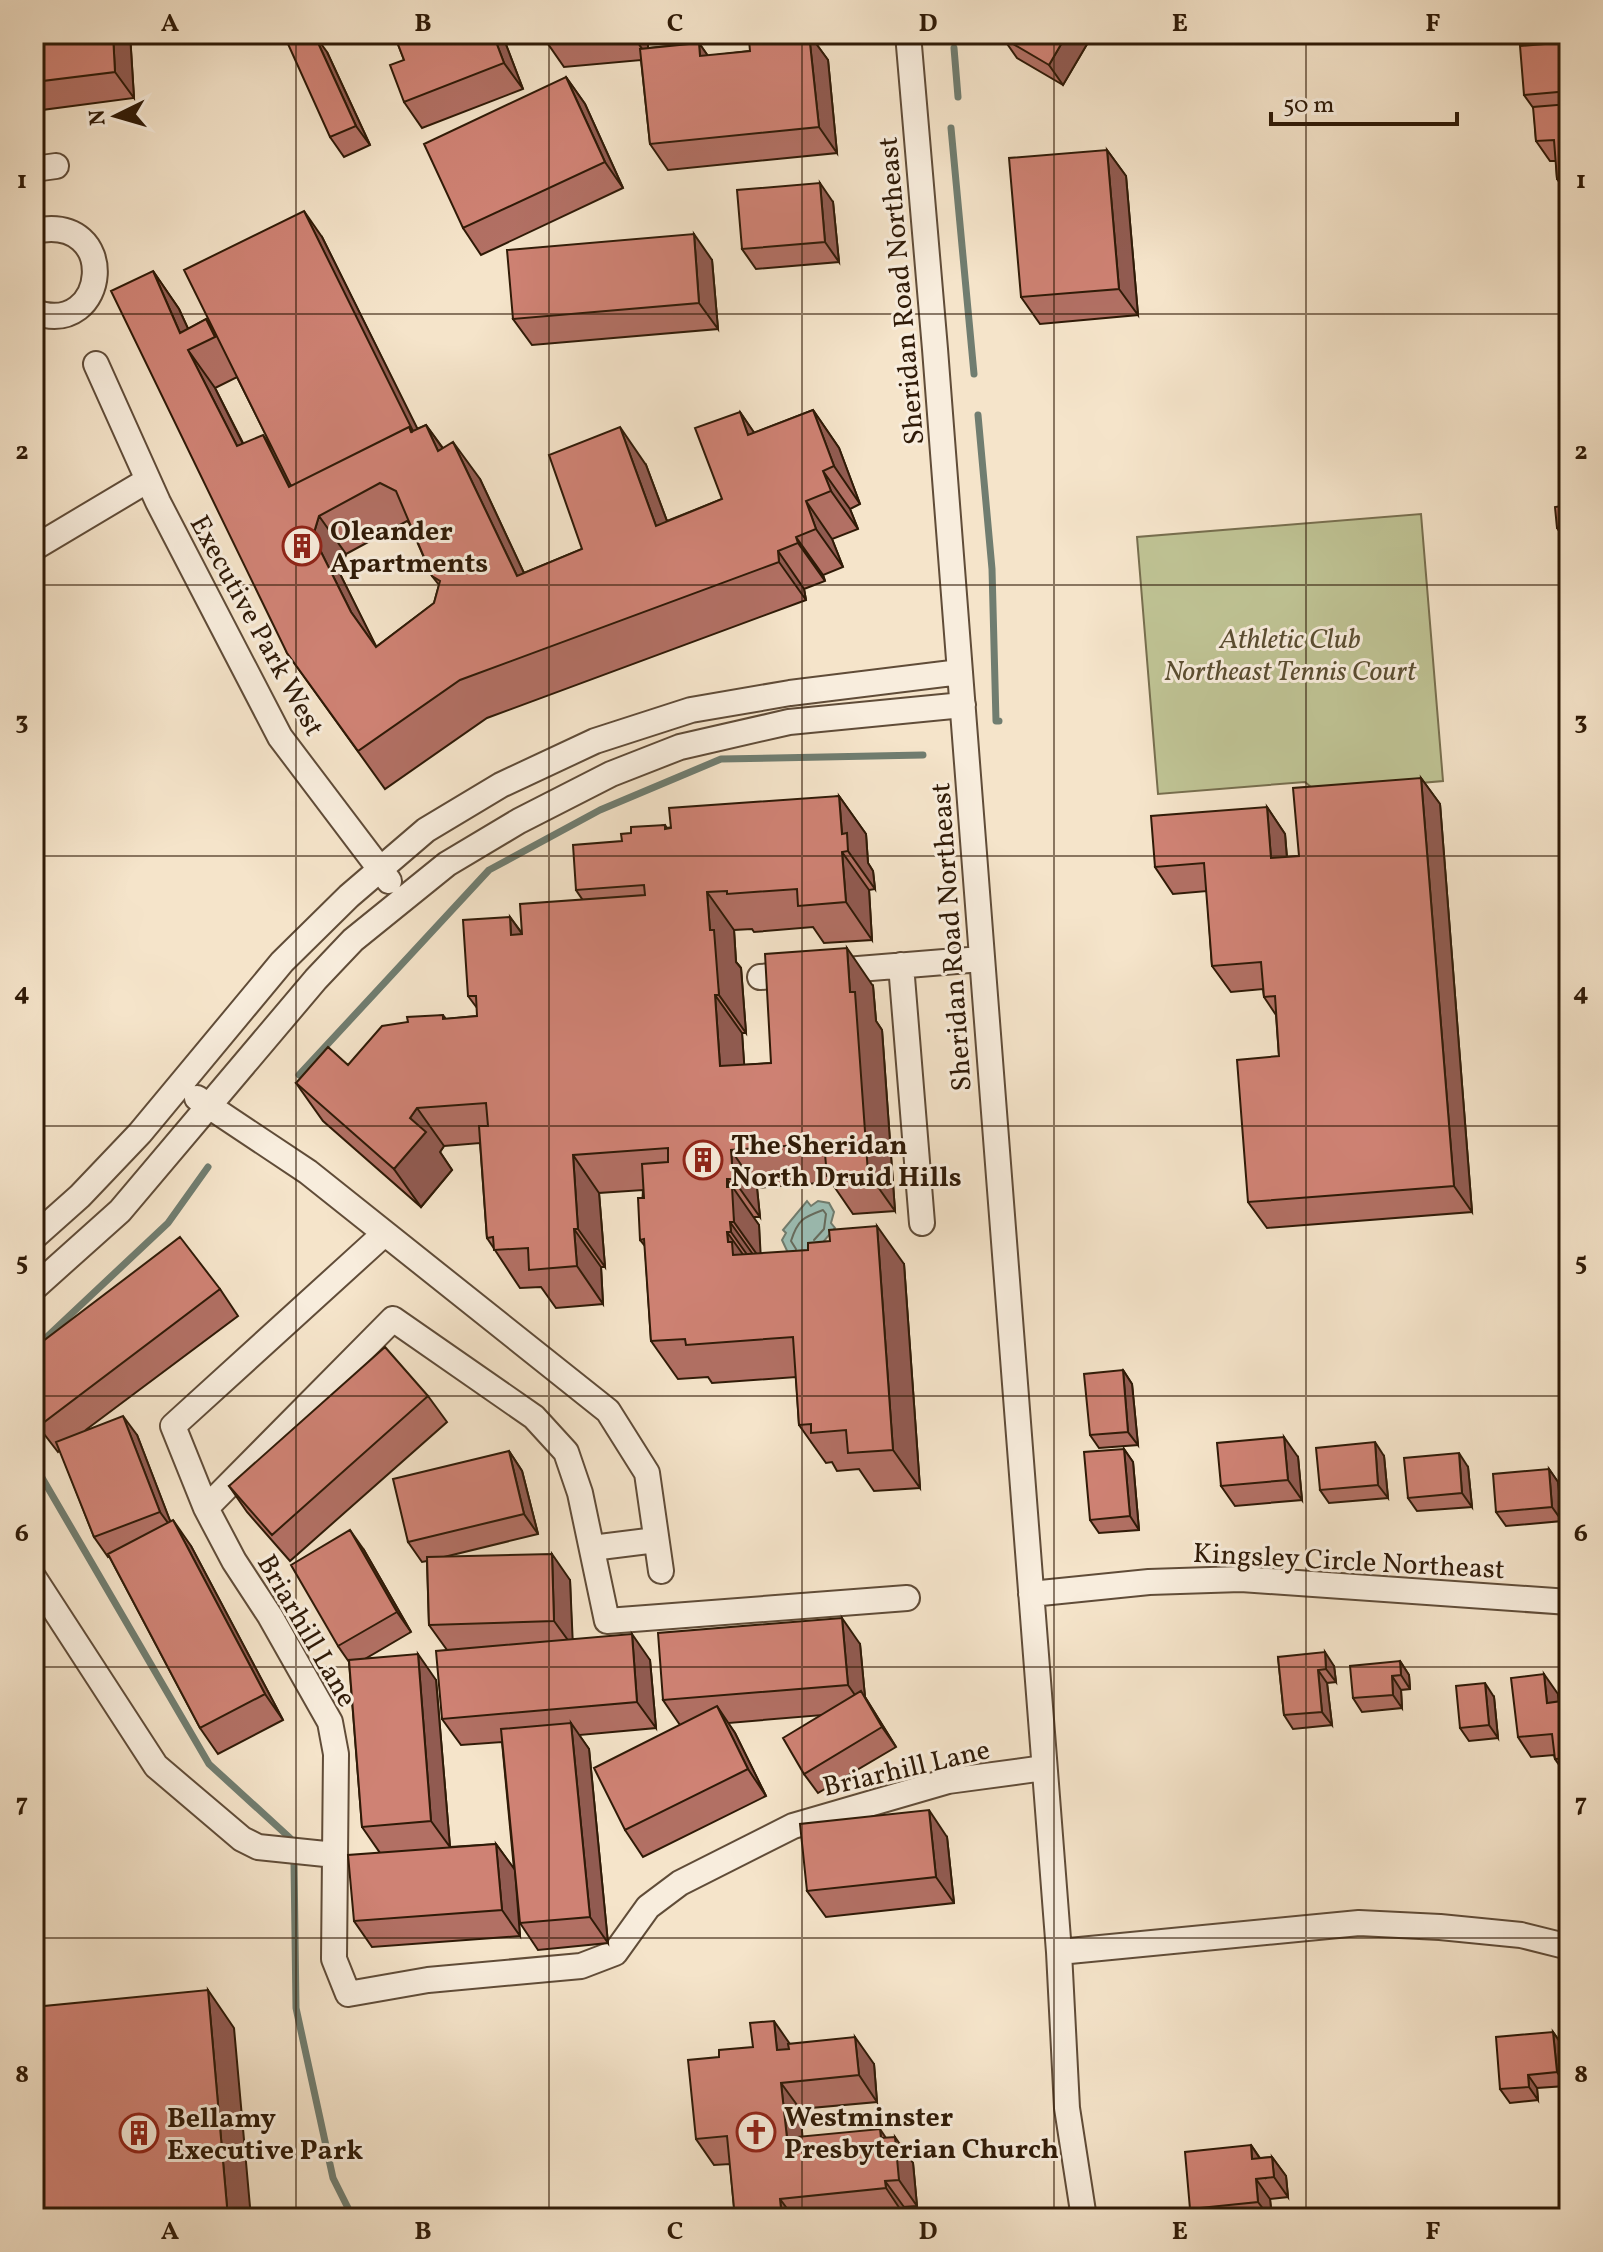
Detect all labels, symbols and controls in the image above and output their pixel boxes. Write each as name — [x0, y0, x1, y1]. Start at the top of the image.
text: A — [161, 6, 180, 42]
text: B — [414, 6, 432, 42]
text: C — [667, 6, 683, 42]
text: D — [918, 6, 938, 42]
text: E — [1172, 6, 1188, 42]
text: F — [1425, 6, 1441, 42]
north arrow — [76, 76, 156, 156]
scale bar — [1271, 76, 1457, 126]
text: 50 m — [1283, 89, 1335, 123]
text: N — [82, 108, 115, 127]
street label: Sheridan Road Northeast — [870, 135, 935, 447]
text: 1 — [17, 163, 27, 199]
text: 1 — [1576, 163, 1586, 199]
text: 2 — [15, 434, 29, 470]
text: 2 — [1574, 434, 1588, 470]
street label: Executive Park West — [179, 509, 333, 744]
place label: Oleander Apartments — [330, 513, 488, 584]
building icon: Oleander Apartments — [281, 525, 323, 567]
park label: Athletic Club Northeast Tennis Court — [1164, 621, 1417, 692]
text: 3 — [15, 704, 29, 740]
text: 3 — [1574, 704, 1588, 740]
street label: Sheridan Road Northeast — [922, 781, 983, 1093]
text: 4 — [14, 975, 30, 1011]
text: 4 — [1573, 975, 1589, 1011]
place label: The Sheridan North Druid Hills — [731, 1127, 962, 1198]
building icon: The Sheridan North Druid Hills — [682, 1139, 724, 1181]
text: 5 — [16, 1245, 28, 1281]
text: 5 — [1575, 1245, 1587, 1281]
text: 6 — [15, 1516, 29, 1552]
text: 6 — [1574, 1516, 1588, 1552]
street label: Kingsley Circle Northeast — [1192, 1535, 1506, 1590]
street label: Briarhill Lane — [246, 1548, 365, 1715]
street label: Briarhill Lane — [819, 1731, 994, 1808]
text: 7 — [16, 1786, 28, 1822]
text: 7 — [1575, 1786, 1587, 1822]
text: 8 — [15, 2057, 29, 2093]
text: 8 — [1574, 2057, 1588, 2093]
place label: Westminster Presbyterian Church — [784, 2099, 1059, 2170]
place label: Bellamy Executive Park — [167, 2100, 363, 2171]
church icon: Westminster Presbyterian Church — [735, 2111, 777, 2153]
building icon: Bellamy Executive Park — [118, 2112, 160, 2154]
text: A — [161, 2214, 180, 2250]
text: B — [414, 2214, 432, 2250]
text: C — [667, 2214, 683, 2250]
text: D — [918, 2214, 938, 2250]
text: E — [1172, 2214, 1188, 2250]
text: F — [1425, 2214, 1441, 2250]

